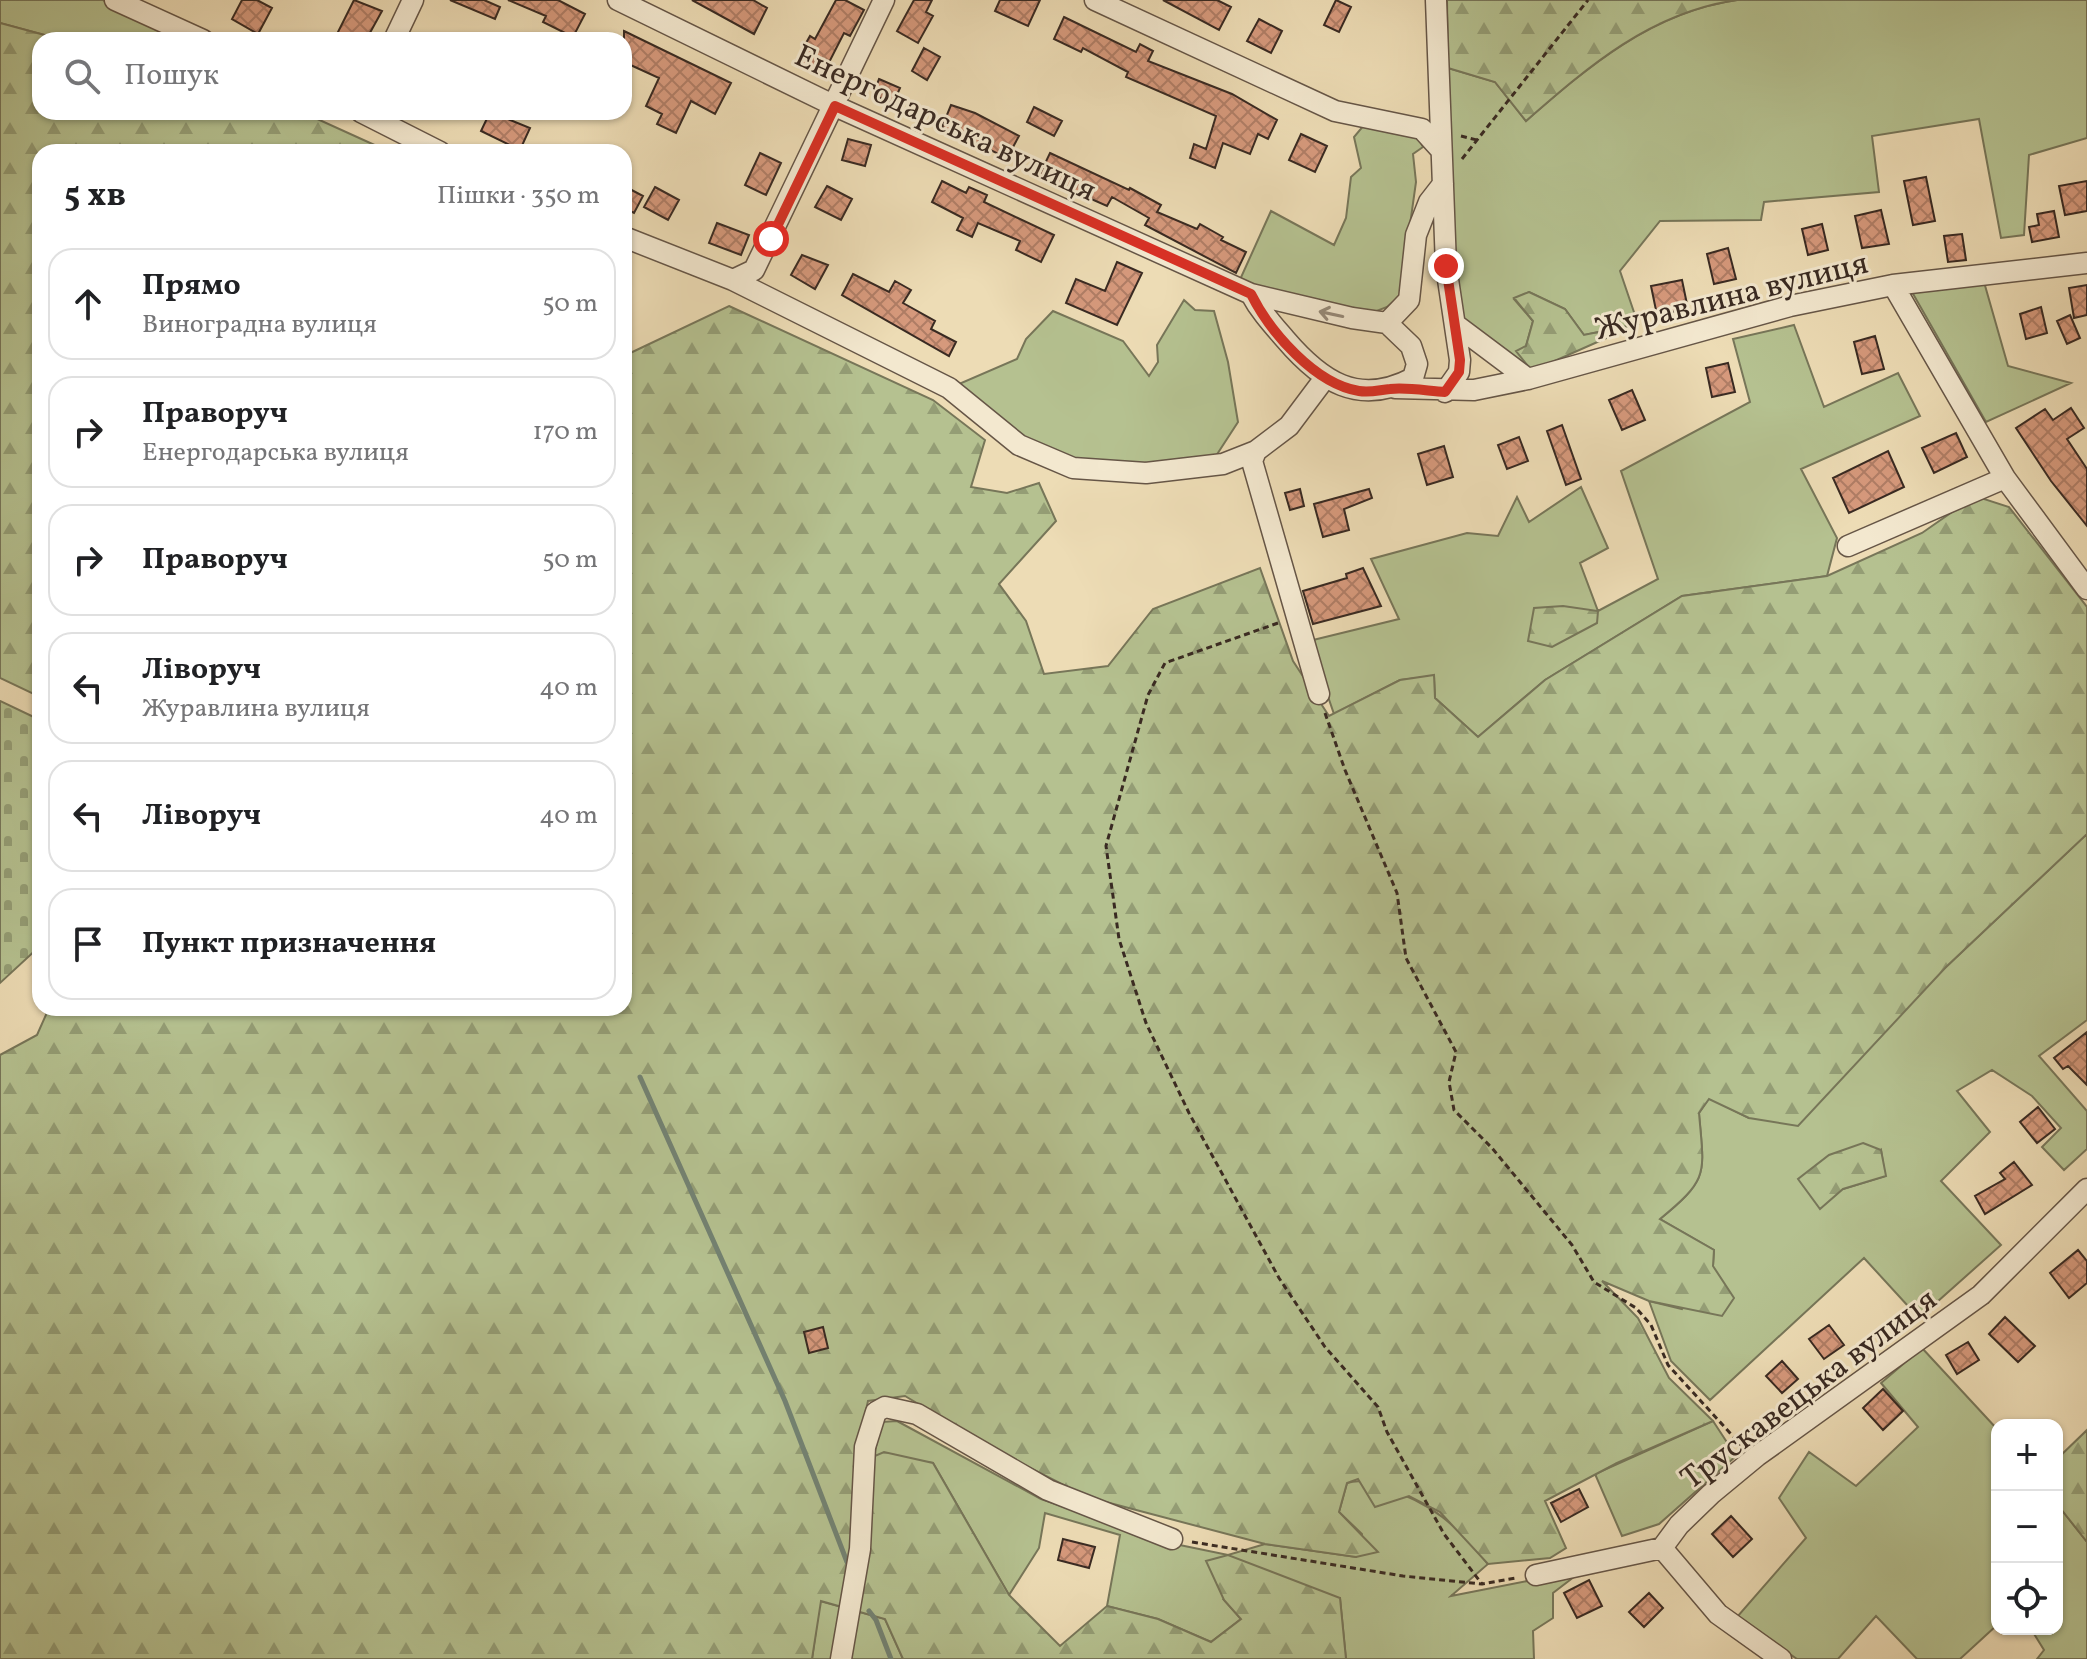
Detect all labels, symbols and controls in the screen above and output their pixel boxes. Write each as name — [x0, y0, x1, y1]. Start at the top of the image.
search box — [32, 32, 632, 120]
street label: Енергодарська вулиця — [787, 35, 1103, 214]
icon: search — [60, 54, 104, 98]
text: Пошук — [124, 55, 219, 97]
text: 5 хв — [64, 173, 126, 220]
text: Пішки · 350 m — [437, 178, 600, 214]
route start — [753, 221, 789, 257]
street label: Журавлина вулиця — [1590, 243, 1873, 353]
route end — [1428, 248, 1464, 284]
text: Прямо — [142, 265, 241, 307]
icon: ahead — [66, 282, 110, 326]
text: 50 m — [542, 286, 598, 322]
one-way arrow — [1318, 306, 1344, 321]
text: Виноградна вулиця — [142, 307, 377, 343]
text: Праворуч — [142, 393, 288, 435]
icon: right — [66, 410, 110, 454]
text: 170 m — [533, 414, 598, 450]
text: Енергодарська вулиця — [142, 435, 409, 471]
icon: right — [66, 538, 110, 582]
text: Праворуч — [142, 539, 288, 581]
text: 50 m — [542, 542, 598, 578]
text: Ліворуч — [142, 649, 261, 691]
icon: left — [66, 666, 110, 710]
text: 40 m — [539, 670, 598, 706]
text: Журавлина вулиця — [142, 691, 370, 727]
icon: left — [66, 794, 110, 838]
text: Ліворуч — [142, 795, 261, 837]
text: 40 m — [539, 798, 598, 834]
icon: arrive — [66, 922, 110, 966]
text: Пункт призначення — [142, 923, 436, 965]
street label: Трускавецька вулиця — [1673, 1279, 1947, 1501]
map controls — [1991, 1419, 2063, 1635]
button: + — [1991, 1419, 2063, 1491]
button: − — [1991, 1491, 2063, 1563]
button: locate — [1991, 1563, 2063, 1635]

